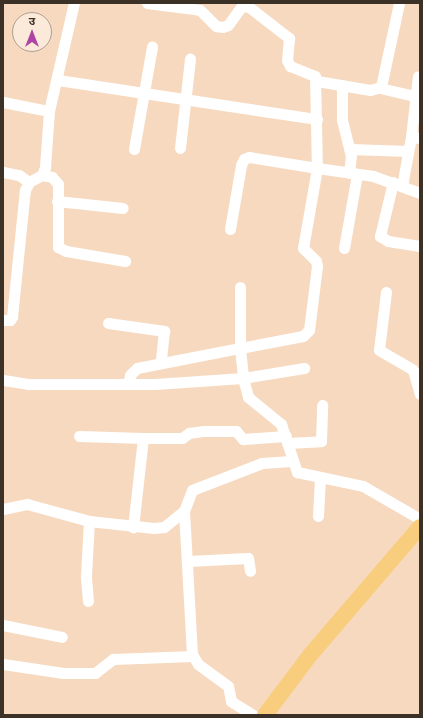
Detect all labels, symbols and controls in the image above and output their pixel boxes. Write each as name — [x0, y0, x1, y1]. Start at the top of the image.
north arrow — [12, 12, 52, 52]
text: उ — [29, 13, 35, 28]

